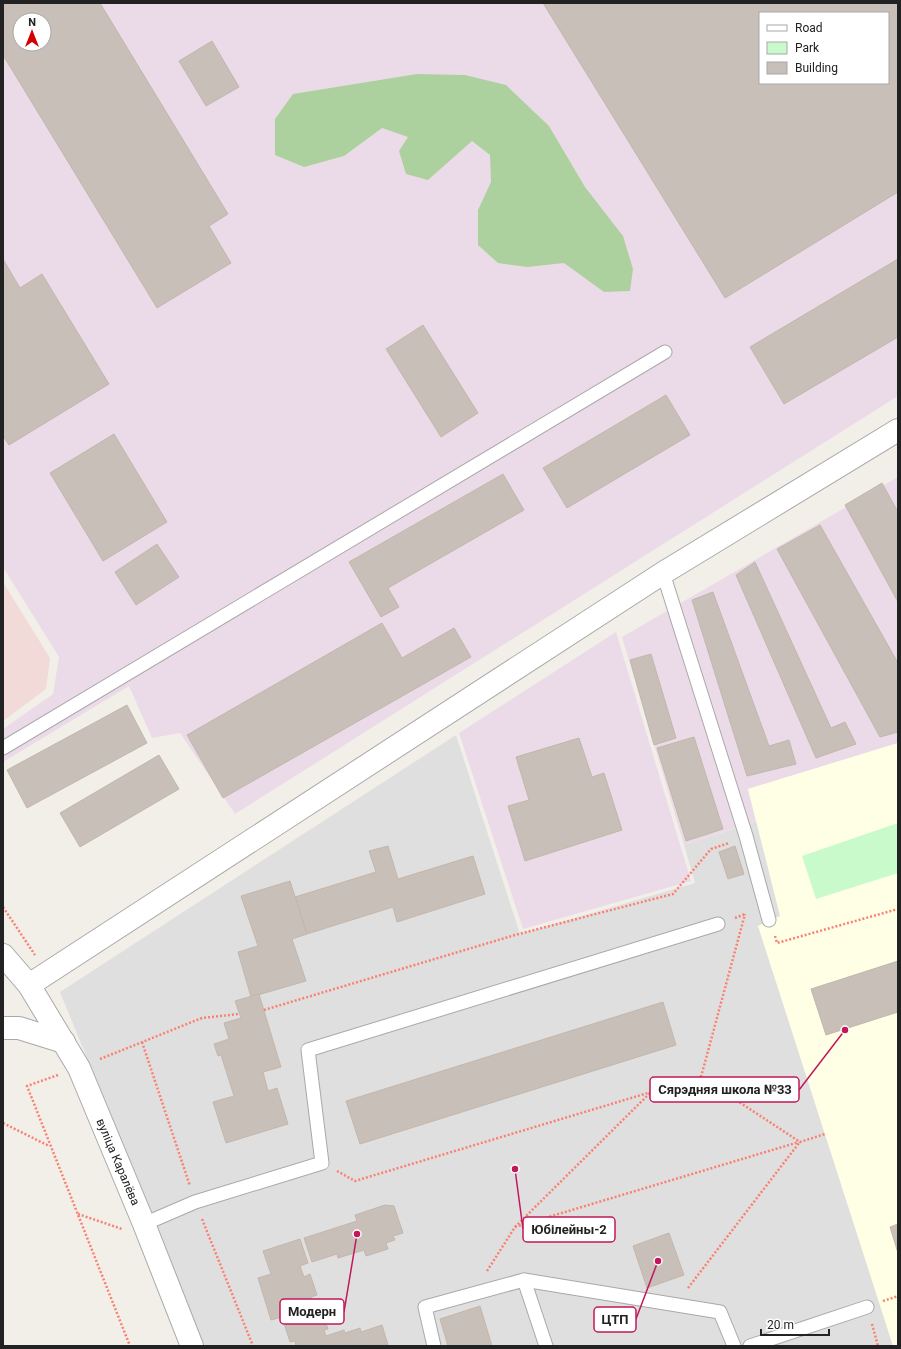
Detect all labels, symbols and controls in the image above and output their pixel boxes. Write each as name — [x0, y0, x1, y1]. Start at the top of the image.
north arrow — [12, 12, 52, 52]
legend — [759, 12, 889, 84]
text: N — [28, 16, 36, 29]
text: Road — [795, 21, 823, 35]
text: Park — [795, 41, 820, 55]
text: Building — [795, 61, 838, 75]
callout: Сярэдняя школа №33 — [650, 1077, 799, 1102]
text: Сярэдняя школа №33 — [658, 1082, 792, 1097]
street label: вуліца Каралёва — [93, 1117, 143, 1207]
callout: Юбілейны-2 — [523, 1217, 615, 1242]
text: Юбілейны-2 — [531, 1222, 607, 1237]
callout: Модерн — [280, 1299, 344, 1324]
text: Модерн — [288, 1304, 336, 1319]
callout: ЦТП — [594, 1307, 636, 1332]
scale bar — [761, 1311, 829, 1337]
text: ЦТП — [602, 1312, 628, 1327]
text: 20 m — [767, 1318, 794, 1332]

